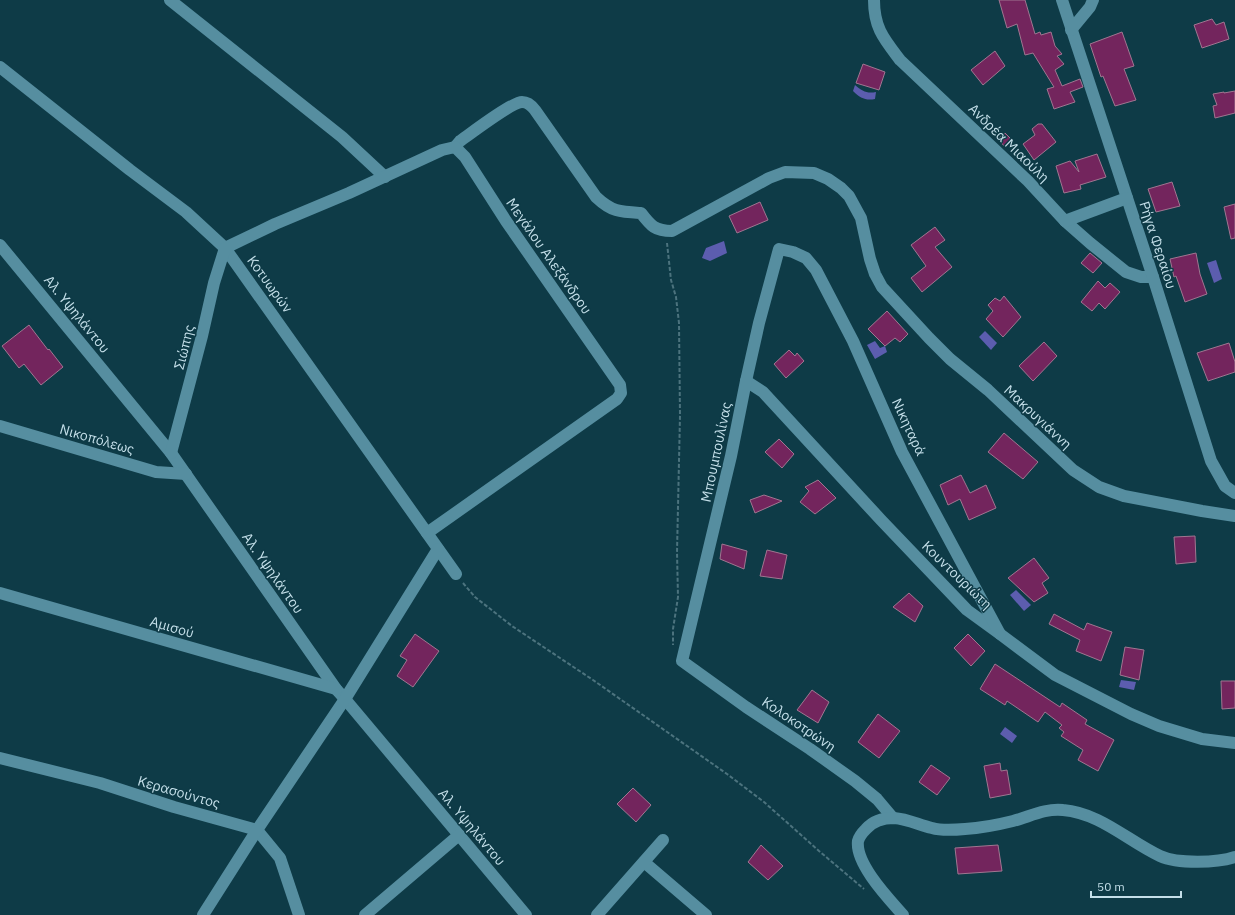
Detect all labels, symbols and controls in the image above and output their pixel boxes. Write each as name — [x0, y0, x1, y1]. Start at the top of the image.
street label: Ανδρέα Μιαούλη — [965, 100, 1053, 186]
street label: Μεγάλου Αλεξάνδρου — [502, 195, 596, 317]
street label: Ρήγα Φεραίου — [1135, 199, 1181, 291]
street label: Κοτυωρών — [243, 252, 297, 316]
street label: Αλ. Υψηλάντου — [40, 271, 114, 357]
street label: Σιώπης — [170, 322, 198, 371]
street label: Μακρυγιάννη — [1000, 381, 1076, 453]
street label: Νικηταρά — [888, 395, 930, 459]
street label: Μπουμπουλίνας — [697, 400, 735, 504]
street label: Νικοπόλεως — [58, 420, 137, 458]
street label: Αλ. Υψηλάντου — [238, 529, 308, 617]
street label: Κουντουριώτη — [918, 537, 996, 613]
street label: Αμισού — [148, 612, 196, 642]
street label: Κολοκοτρώνη — [758, 693, 840, 755]
street label: Κερασούντος — [136, 772, 222, 812]
street label: Αλ. Υψηλάντου — [435, 785, 509, 869]
scale bar — [1091, 873, 1181, 899]
text: 50 m — [1097, 879, 1125, 894]

